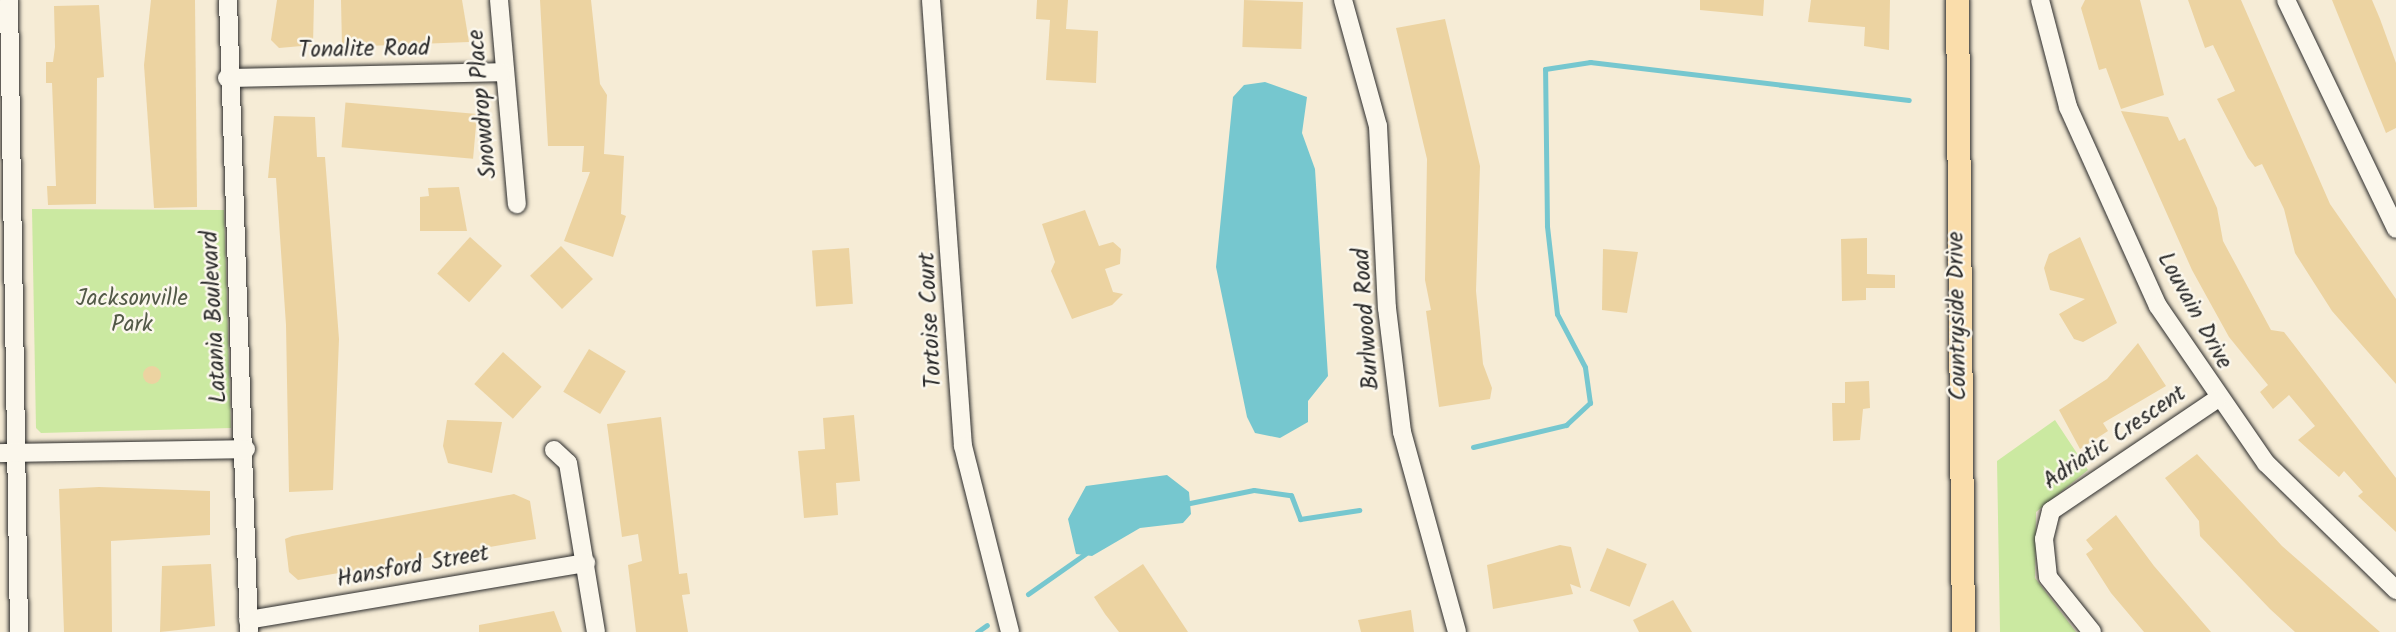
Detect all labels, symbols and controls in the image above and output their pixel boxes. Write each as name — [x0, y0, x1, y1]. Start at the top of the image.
street label: Snowdrop Place — [463, 28, 503, 180]
street label: Tonalite Road — [298, 35, 430, 65]
street label: Latania Boulevard — [197, 230, 233, 404]
street label: Countryside Drive — [1943, 231, 1973, 401]
street label: Burlwood Road — [1348, 247, 1386, 391]
street label: Louvain Drive — [2151, 248, 2237, 374]
street label: Tortoise Court — [914, 251, 948, 389]
park label: Jacksonville Park — [76, 285, 188, 339]
street label: Adriatic Crescent — [2038, 380, 2192, 496]
street label: Hansford Street — [335, 540, 491, 594]

